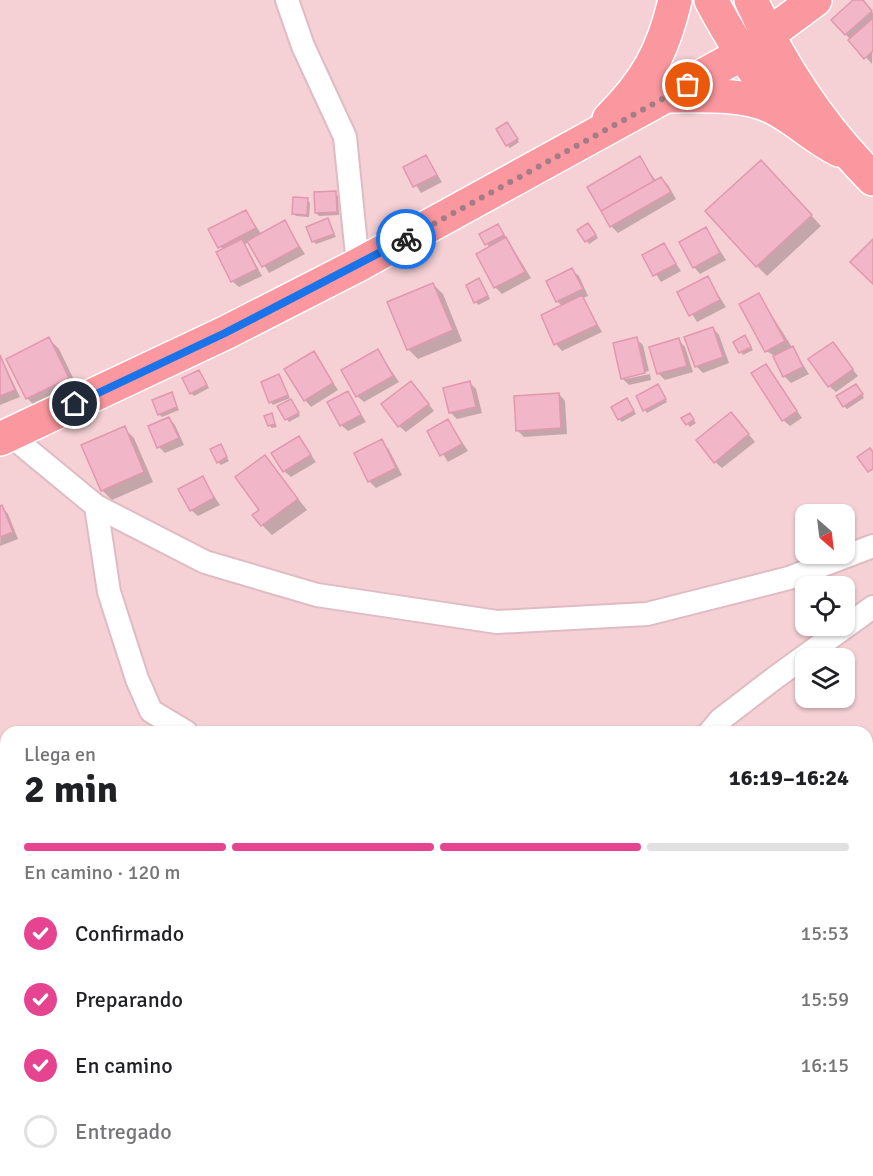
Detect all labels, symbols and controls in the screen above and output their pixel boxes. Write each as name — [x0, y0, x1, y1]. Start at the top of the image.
pin — [662, 59, 713, 110]
icon: bag — [671, 68, 704, 101]
courier — [376, 209, 436, 269]
icon: bike — [390, 223, 423, 256]
pin — [49, 378, 100, 429]
icon: home — [58, 387, 91, 420]
north arrow — [795, 504, 855, 564]
map controls — [795, 504, 855, 708]
button: locate — [795, 576, 855, 636]
button: layers — [795, 648, 855, 708]
text: Llega en — [24, 742, 96, 767]
text: 16:19–16:24 — [729, 764, 849, 791]
text: 2 min — [24, 765, 118, 813]
text: En camino · 120 m — [24, 860, 181, 885]
icon: check — [24, 917, 57, 950]
text: Confirmado — [75, 920, 184, 947]
text: 15:53 — [800, 921, 849, 946]
icon: check — [24, 983, 57, 1016]
text: Preparando — [75, 986, 183, 1013]
text: 15:59 — [800, 987, 849, 1012]
icon: check — [24, 1049, 57, 1082]
text: En camino — [75, 1052, 173, 1079]
text: 16:15 — [800, 1053, 849, 1078]
text: Entregado — [75, 1118, 172, 1145]

